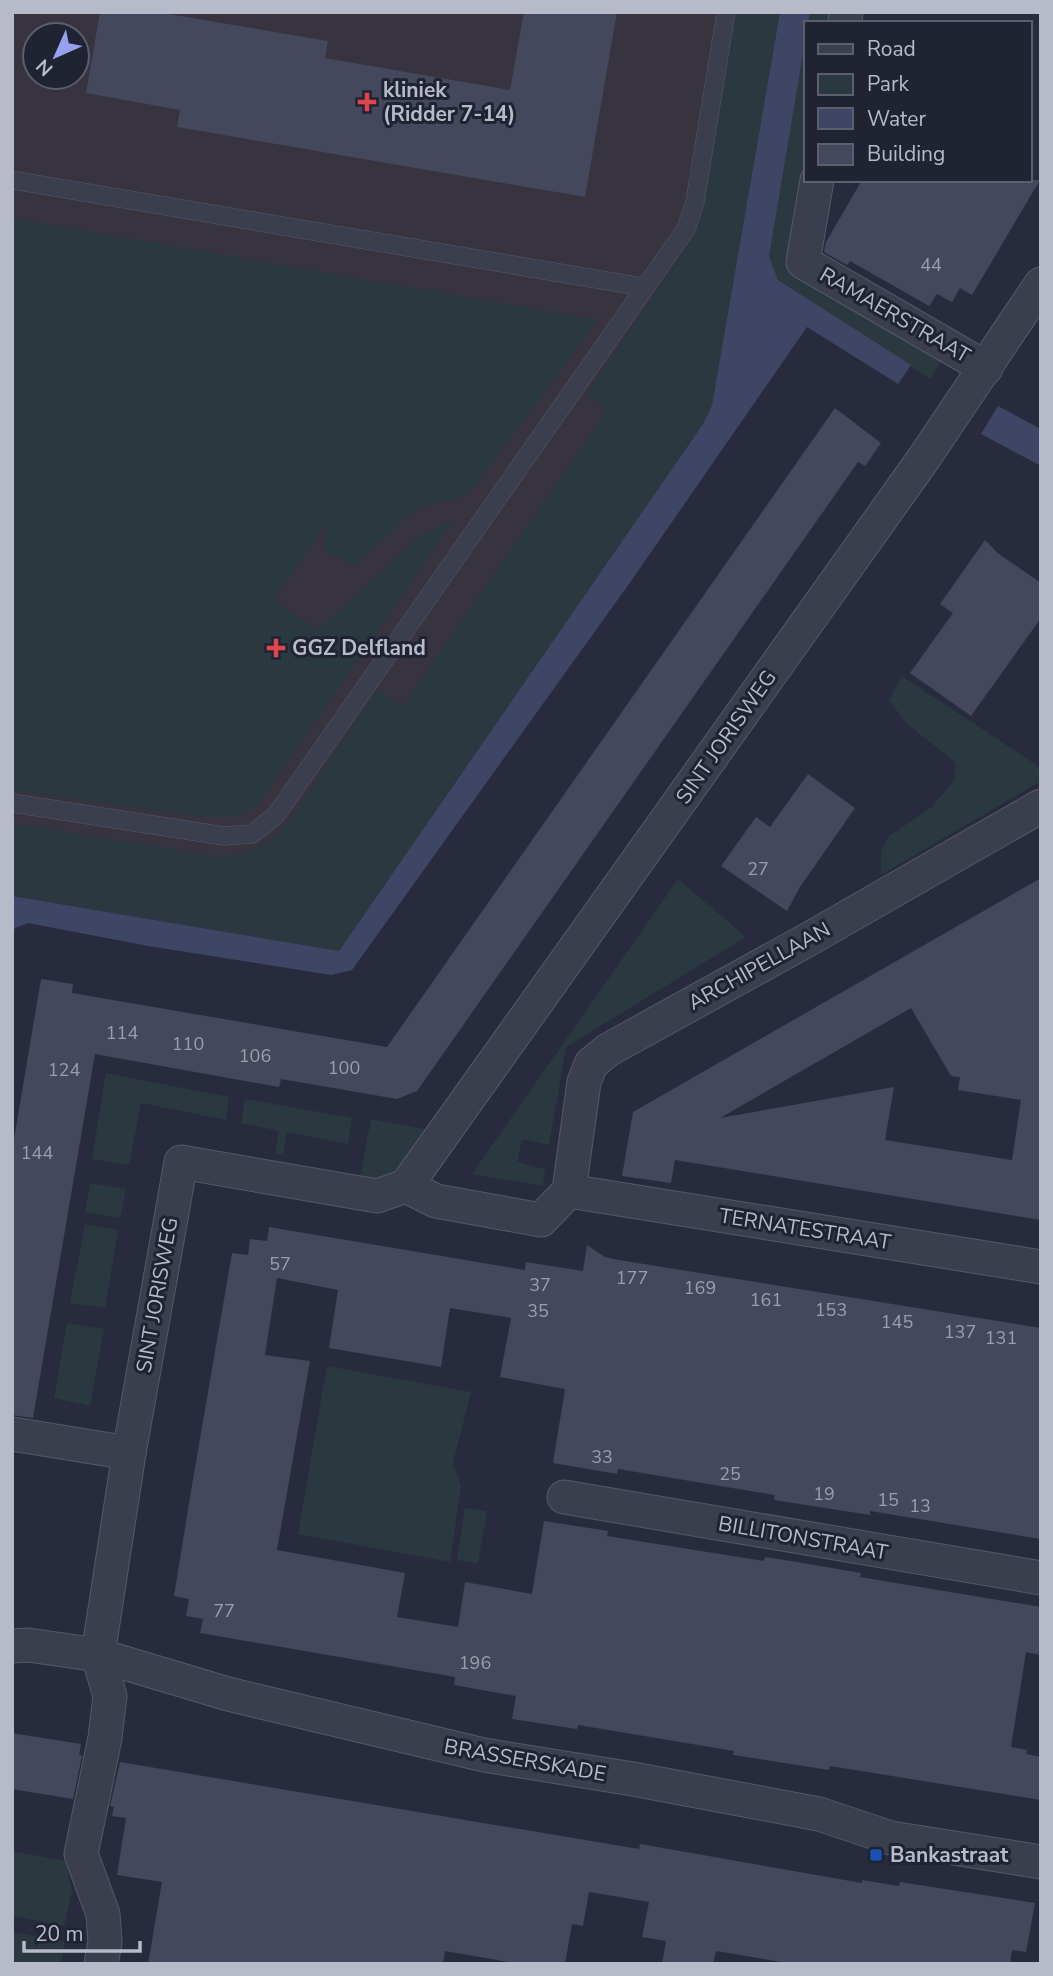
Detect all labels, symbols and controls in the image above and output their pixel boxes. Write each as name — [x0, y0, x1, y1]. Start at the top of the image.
north arrow — [21, 21, 91, 91]
legend — [804, 21, 1032, 182]
text: Road — [867, 35, 916, 63]
text: N — [30, 53, 59, 82]
text: Park — [867, 70, 909, 98]
place label: kliniek (Ridder 7-14) — [383, 76, 515, 128]
marker: kliniek (Ridder 7-14) — [357, 92, 377, 112]
text: Water — [867, 105, 926, 133]
text: Building — [867, 140, 945, 168]
house number: 44 — [920, 253, 942, 277]
street label: RAMAERSTRAAT — [815, 261, 976, 370]
place label: GGZ Delfland — [292, 634, 426, 662]
marker: GGZ Delfland — [266, 638, 286, 658]
street label: SINT JORISWEG — [669, 664, 783, 810]
house number: 27 — [747, 857, 769, 881]
street label: ARCHIPELLAAN — [683, 915, 835, 1017]
house number: 114 — [106, 1021, 138, 1045]
house number: 110 — [172, 1032, 204, 1056]
house number: 106 — [239, 1044, 271, 1068]
house number: 100 — [328, 1056, 360, 1080]
house number: 124 — [48, 1058, 80, 1082]
house number: 144 — [21, 1141, 53, 1165]
street label: TERNATESTRAAT — [717, 1202, 893, 1256]
street label: SINT JORISWEG — [130, 1215, 184, 1375]
house number: 57 — [269, 1252, 291, 1276]
house number: 177 — [616, 1266, 648, 1290]
house number: 37 — [529, 1273, 551, 1297]
house number: 169 — [684, 1276, 716, 1300]
house number: 161 — [750, 1288, 782, 1312]
house number: 153 — [815, 1298, 847, 1322]
house number: 35 — [527, 1299, 549, 1323]
house number: 145 — [881, 1310, 913, 1334]
house number: 137 — [944, 1320, 976, 1344]
house number: 131 — [985, 1326, 1017, 1350]
house number: 33 — [591, 1445, 613, 1469]
house number: 25 — [719, 1462, 741, 1486]
house number: 19 — [813, 1482, 835, 1506]
house number: 15 — [877, 1488, 899, 1512]
house number: 13 — [909, 1494, 931, 1518]
street label: BILLITONSTRAAT — [716, 1509, 890, 1567]
house number: 77 — [213, 1599, 235, 1623]
house number: 196 — [459, 1651, 491, 1675]
street label: BRASSERSKADE — [442, 1732, 608, 1788]
place label: Bankastraat — [890, 1841, 1009, 1869]
marker: Bankastraat — [868, 1847, 884, 1863]
scale bar — [24, 1910, 140, 1954]
text: 20 m — [35, 1920, 84, 1948]

